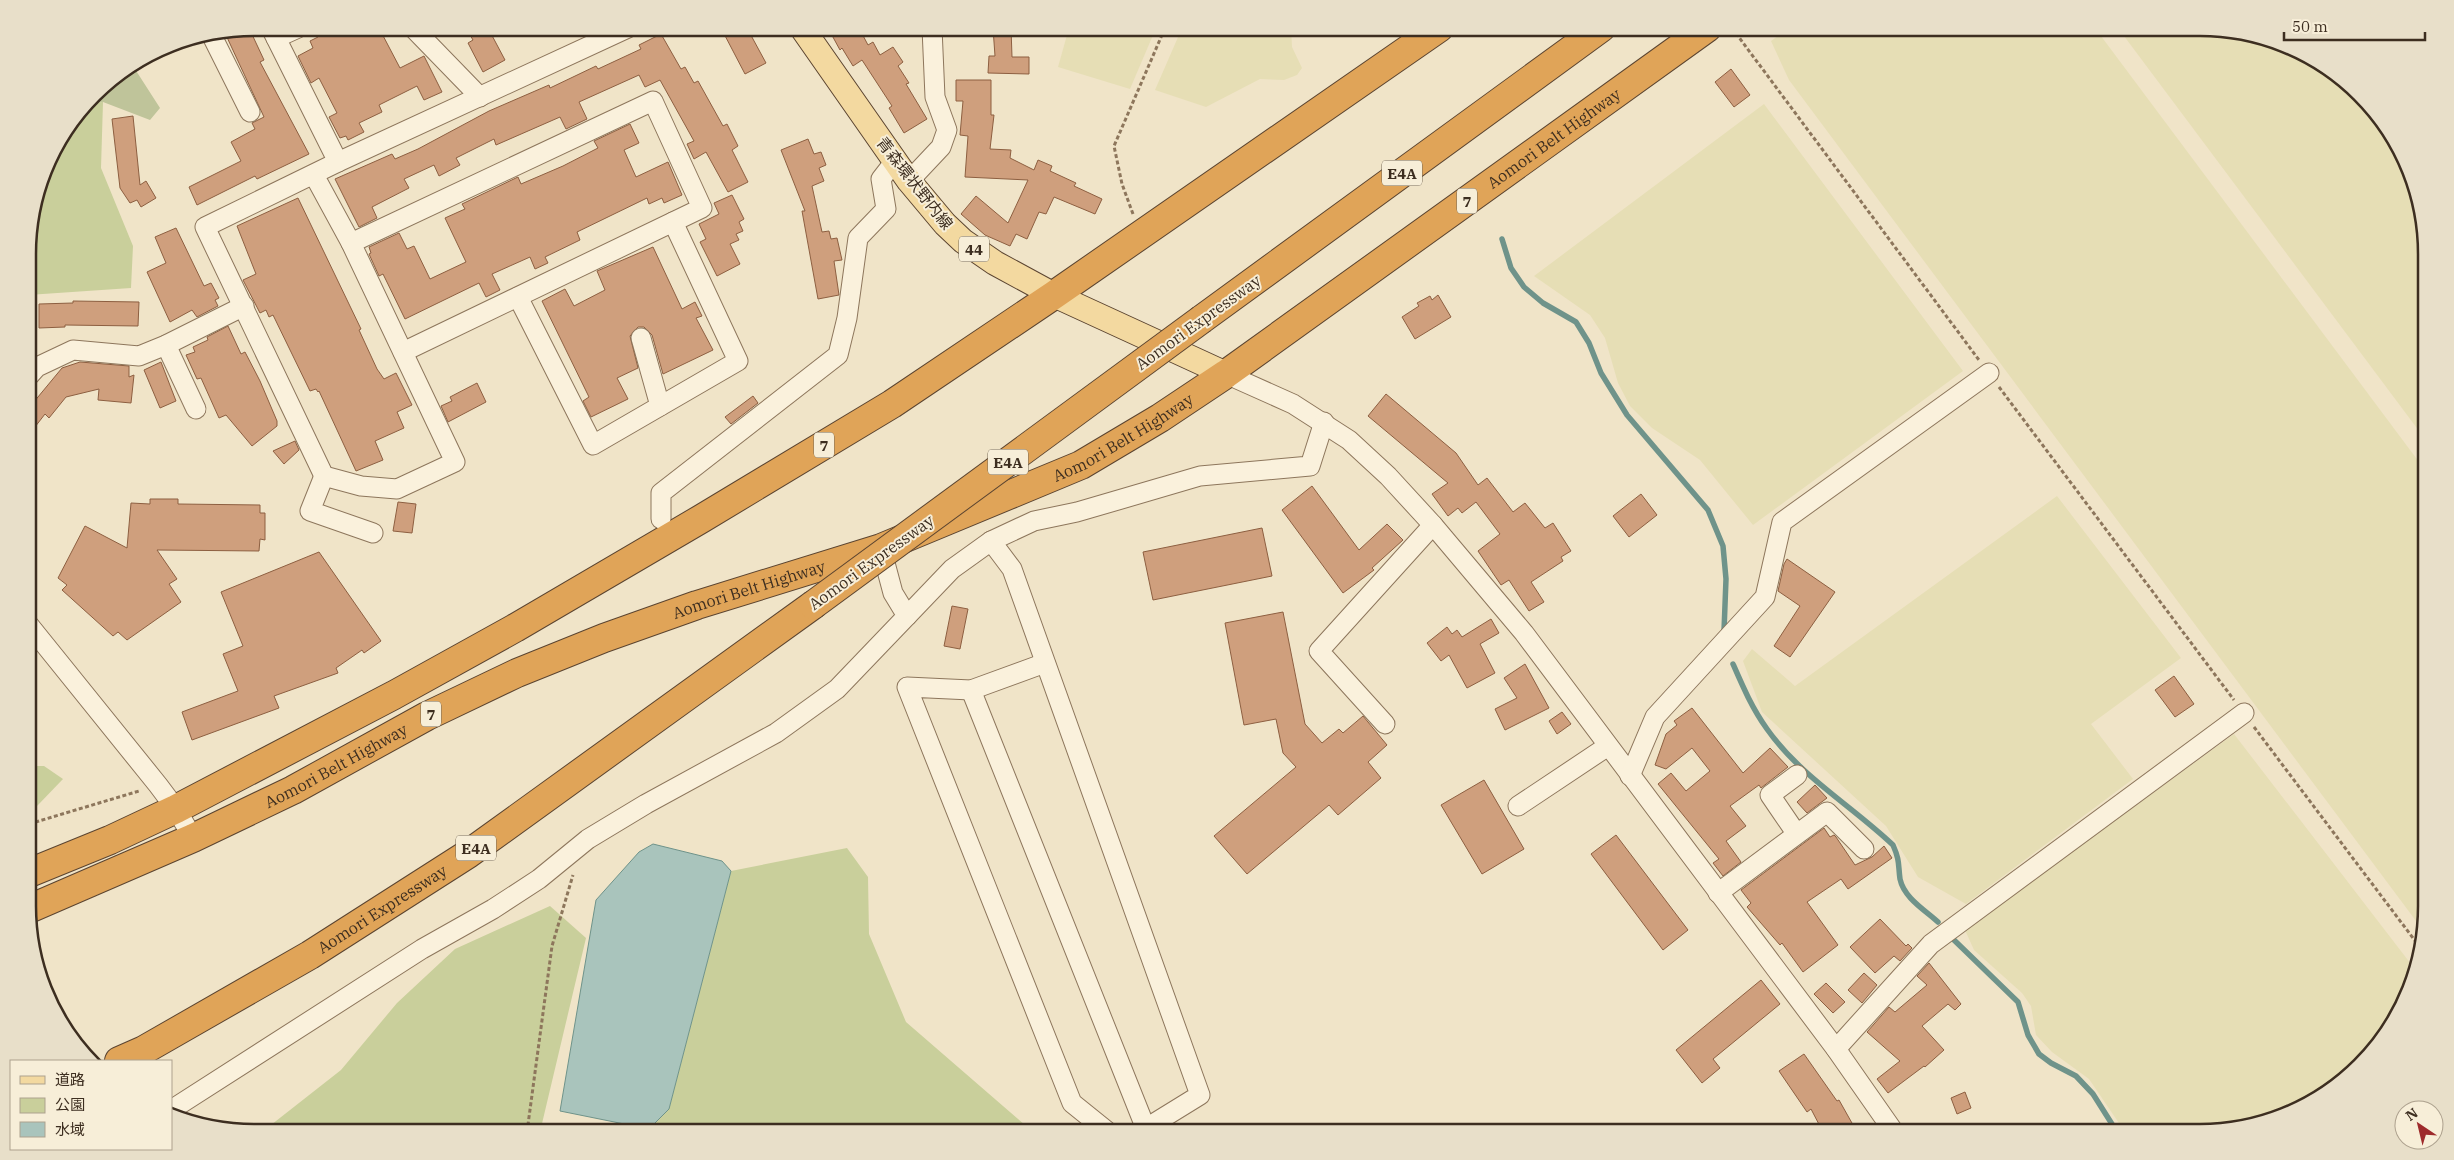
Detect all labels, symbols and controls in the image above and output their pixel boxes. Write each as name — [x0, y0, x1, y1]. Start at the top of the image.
scale bar — [2284, 10, 2425, 42]
text: 50 m — [2292, 17, 2328, 36]
street label: Aomori Belt Highway — [1483, 83, 1625, 193]
street label: 青森環状野内線 — [873, 133, 957, 233]
road number: E4A — [1382, 160, 1422, 186]
road number: 7 — [1457, 188, 1477, 214]
road number: 44 — [959, 236, 989, 262]
street label: Aomori Expressway — [1132, 270, 1265, 374]
street label: Aomori Belt Highway — [1050, 389, 1197, 486]
road number: 7 — [814, 432, 834, 458]
road number: E4A — [988, 450, 1028, 474]
street label: Aomori Expressway — [805, 510, 938, 614]
street label: Aomori Belt Highway — [670, 556, 828, 623]
road number: 7 — [421, 702, 441, 726]
street label: Aomori Belt Highway — [261, 719, 411, 812]
road number: E4A — [456, 836, 496, 860]
street label: Aomori Expressway — [314, 860, 451, 958]
legend — [10, 1060, 172, 1150]
text: 道路 — [55, 1070, 85, 1089]
text: 公園 — [55, 1095, 85, 1114]
north arrow — [2394, 1100, 2444, 1150]
text: N — [2402, 1104, 2421, 1125]
text: 水域 — [55, 1120, 85, 1139]

